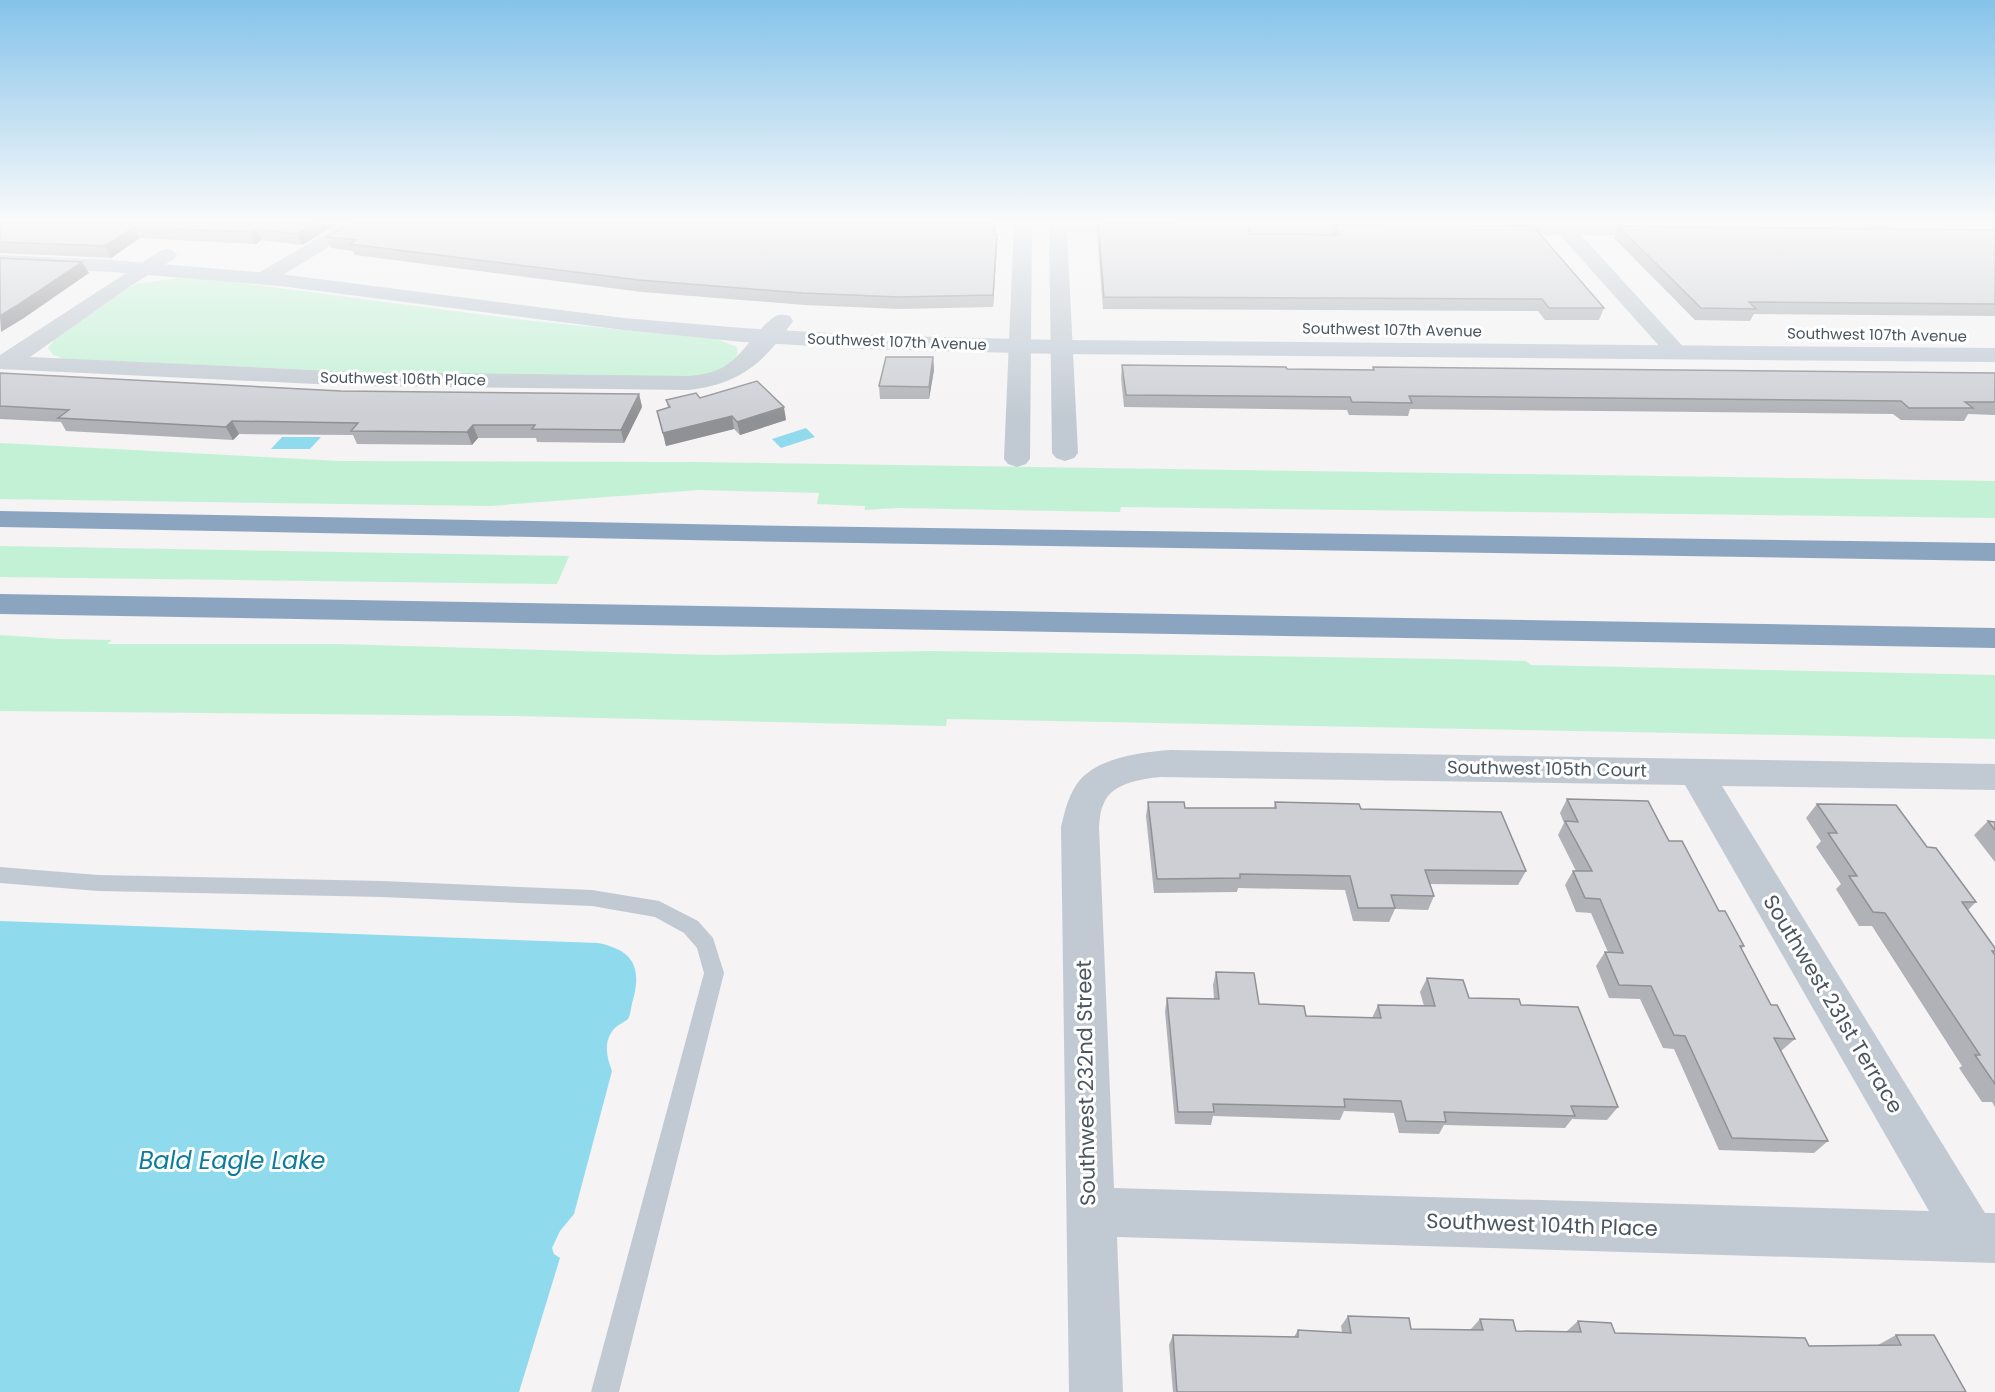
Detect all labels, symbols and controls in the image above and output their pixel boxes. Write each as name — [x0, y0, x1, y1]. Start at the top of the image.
street label: Southwest 107th Avenue — [1302, 317, 1482, 342]
street label: Southwest 107th Avenue — [1787, 322, 1967, 347]
street label: Southwest 107th Avenue — [807, 328, 987, 355]
street label: Southwest 106th Place — [320, 367, 486, 390]
street label: Southwest 105th Court — [1447, 754, 1647, 783]
street label: Southwest 231st Terrace — [1757, 889, 1910, 1118]
street label: Southwest 232nd Street — [1069, 960, 1102, 1206]
water label: Bald Eagle Lake — [139, 1144, 325, 1177]
street label: Southwest 104th Place — [1426, 1206, 1658, 1243]

